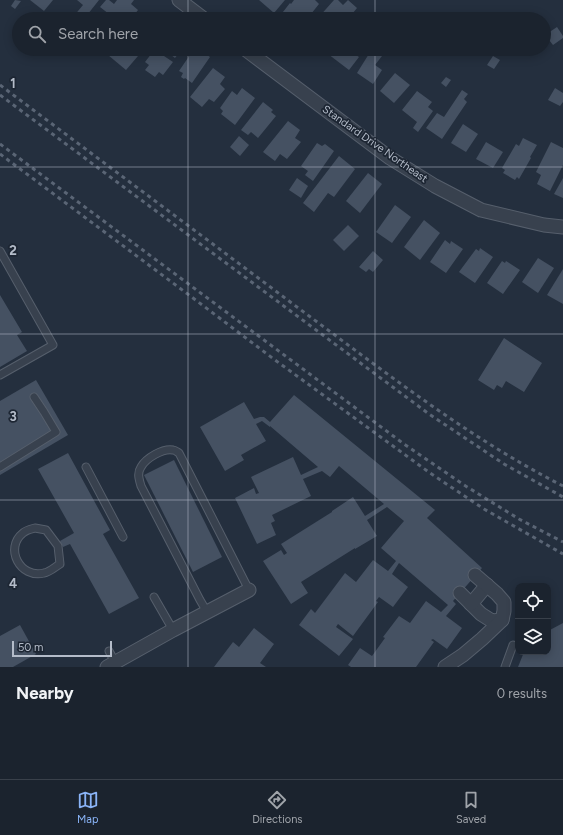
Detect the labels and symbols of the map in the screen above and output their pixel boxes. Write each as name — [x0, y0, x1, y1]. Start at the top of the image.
text: 1 — [10, 76, 16, 91]
street label: Standard Drive Northeast — [320, 103, 430, 185]
text: 2 — [9, 243, 17, 258]
text: 3 — [9, 409, 17, 424]
text: 4 — [9, 576, 17, 591]
scale bar — [12, 639, 112, 658]

